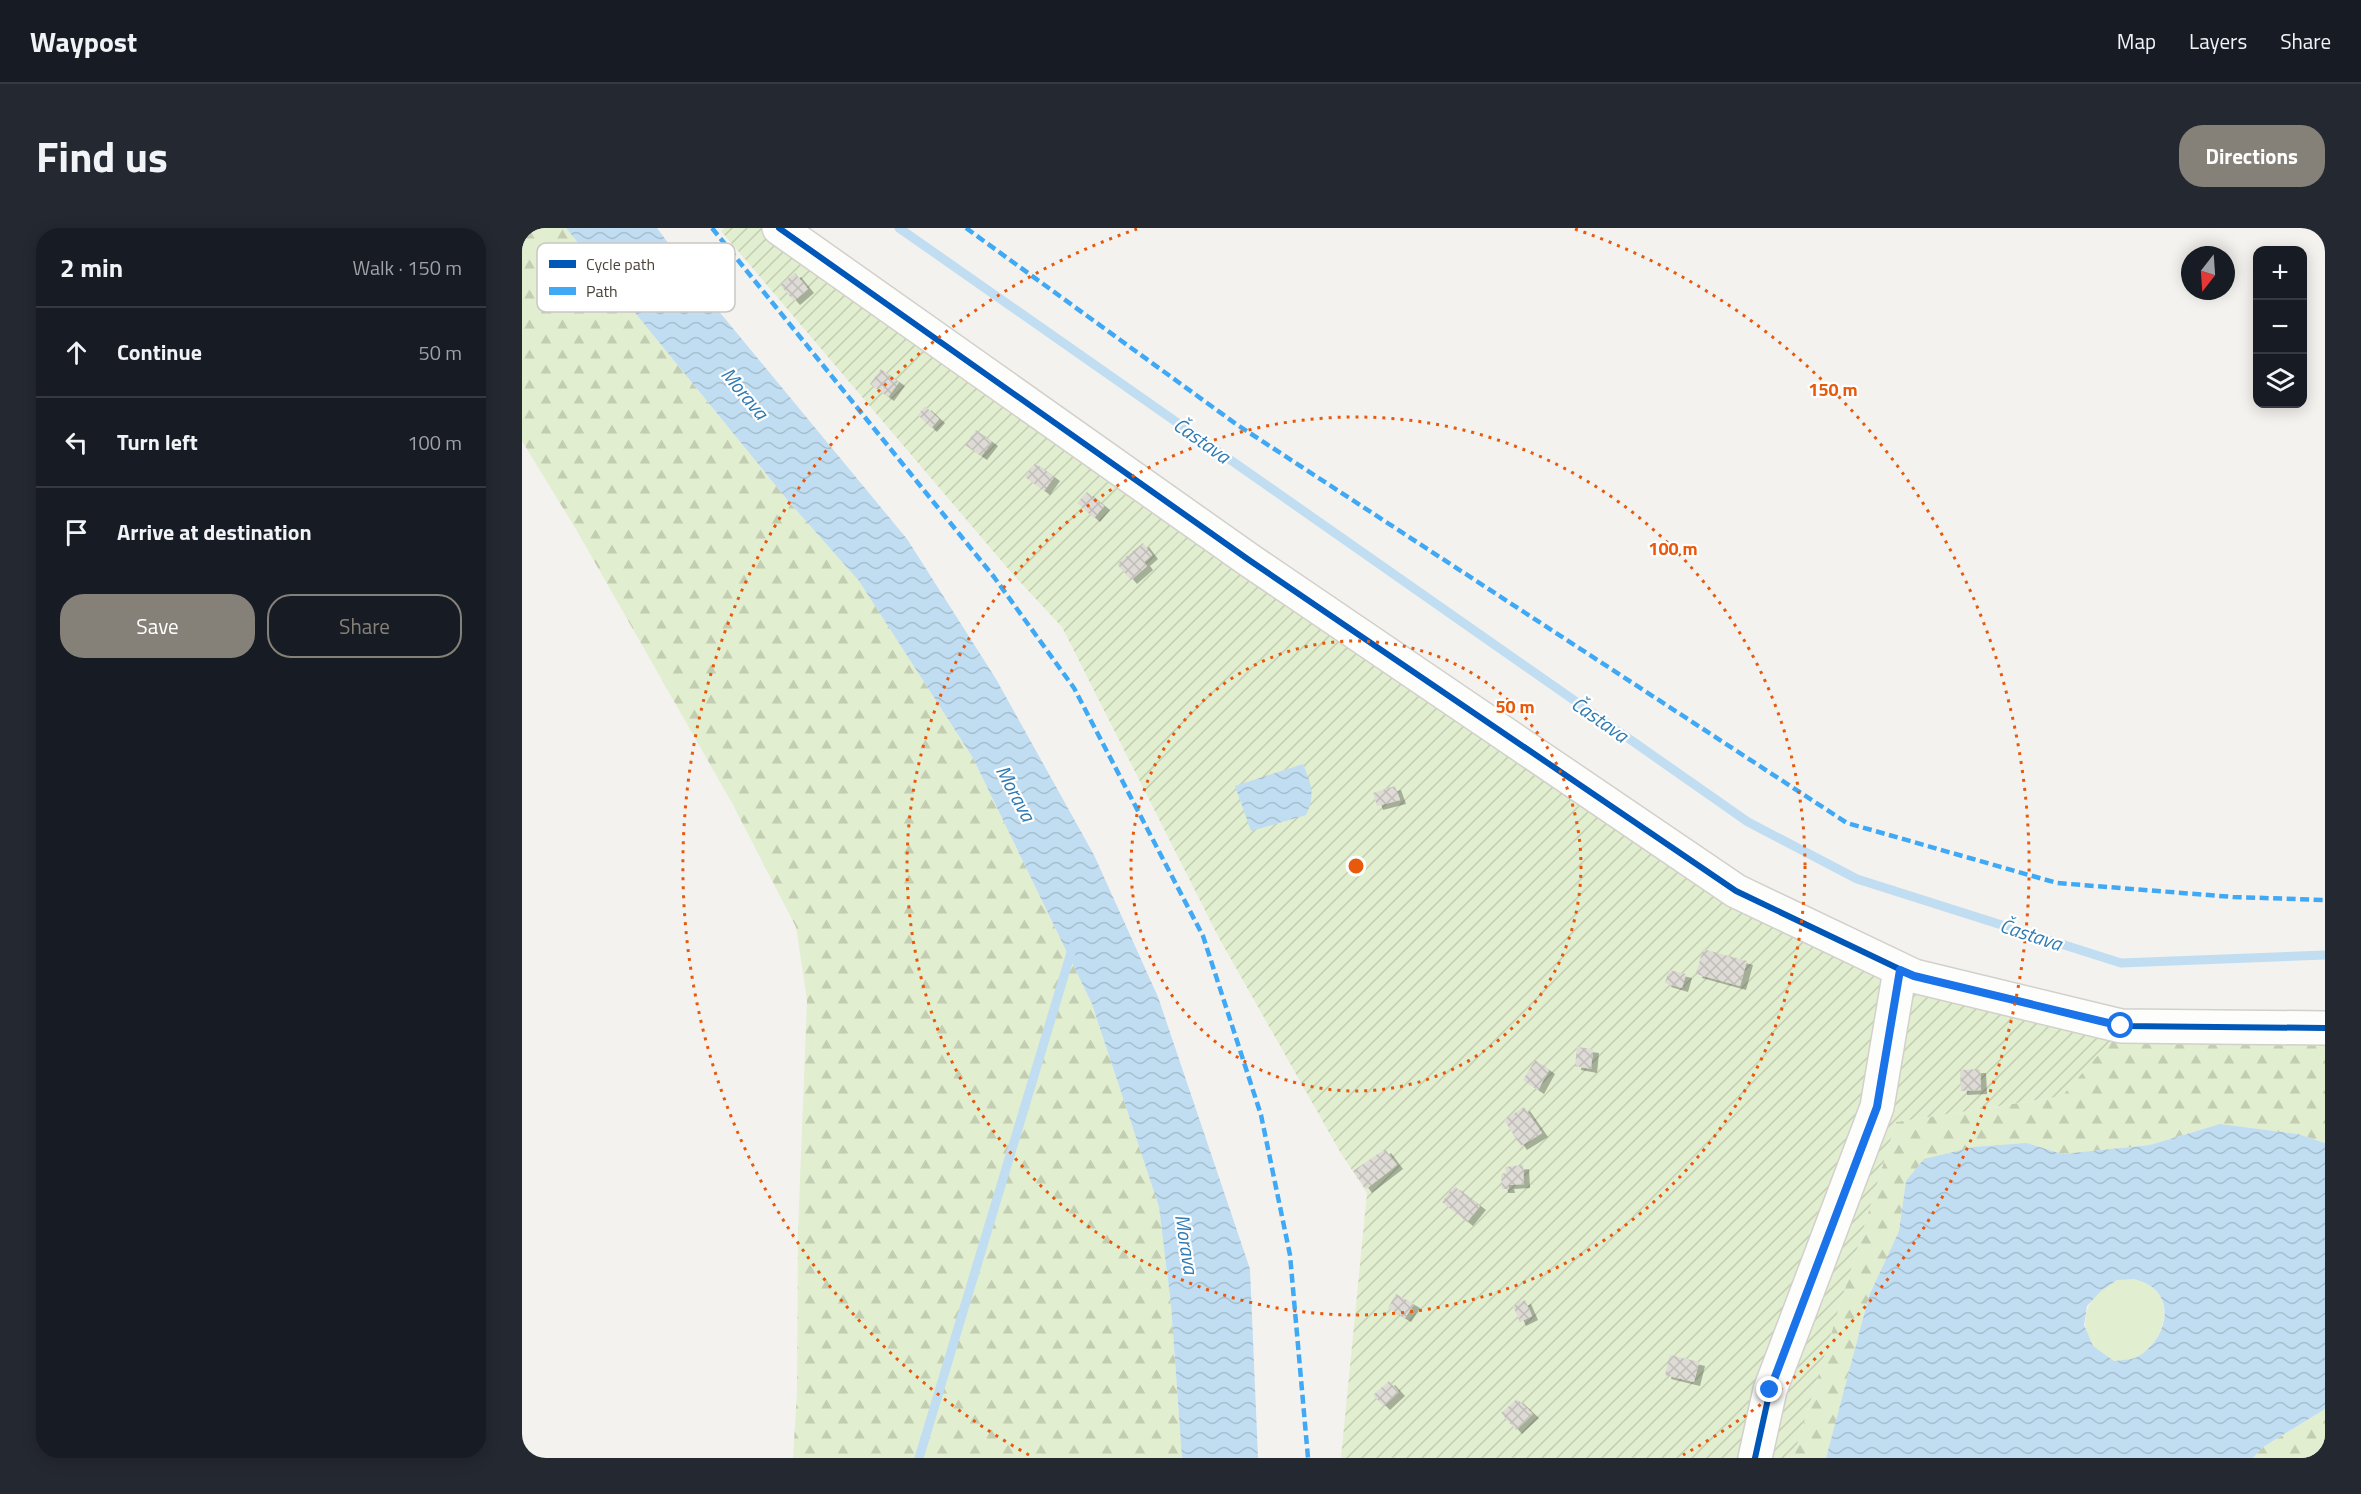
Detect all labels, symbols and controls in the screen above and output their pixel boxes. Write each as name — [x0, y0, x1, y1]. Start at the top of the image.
text: Waypost — [30, 20, 137, 63]
text: Map — [2117, 25, 2156, 57]
text: Layers — [2189, 25, 2247, 57]
text: Share — [2280, 25, 2331, 57]
text: Find us — [36, 124, 168, 188]
button: Directions — [2179, 125, 2325, 187]
legend — [537, 243, 735, 312]
north arrow — [2181, 246, 2235, 300]
map controls — [2253, 246, 2307, 408]
button: + — [2253, 246, 2307, 300]
text: 2 min — [60, 248, 123, 287]
text: Walk · 150 m — [353, 252, 462, 283]
text: Cycle path — [586, 252, 655, 276]
text: Path — [586, 279, 618, 303]
button: − — [2253, 300, 2307, 354]
text: Continue — [117, 335, 202, 369]
icon: ahead — [60, 336, 93, 369]
text: 50 m — [418, 337, 462, 368]
button: layers — [2253, 354, 2307, 408]
water label: Morava — [714, 360, 777, 427]
text: 150 m — [1808, 376, 1858, 403]
water label: Častava — [1167, 409, 1238, 472]
text: Turn left — [117, 425, 198, 459]
icon: left — [60, 426, 93, 459]
text: 100 m — [407, 427, 462, 458]
text: Arrive at destination — [117, 515, 312, 549]
icon: arrive — [60, 516, 93, 549]
text: 100 m — [1648, 535, 1698, 562]
button: Save — [60, 594, 255, 658]
button: Share — [267, 594, 462, 658]
water label: Častava — [1565, 688, 1636, 751]
text: 50 m — [1495, 693, 1535, 720]
water label: Morava — [988, 759, 1044, 828]
centre of rings — [1346, 856, 1366, 876]
water label: Častava — [1996, 909, 2067, 959]
route start — [2107, 1012, 2133, 1038]
water label: Morava — [1167, 1212, 1207, 1277]
route end — [1756, 1376, 1782, 1402]

